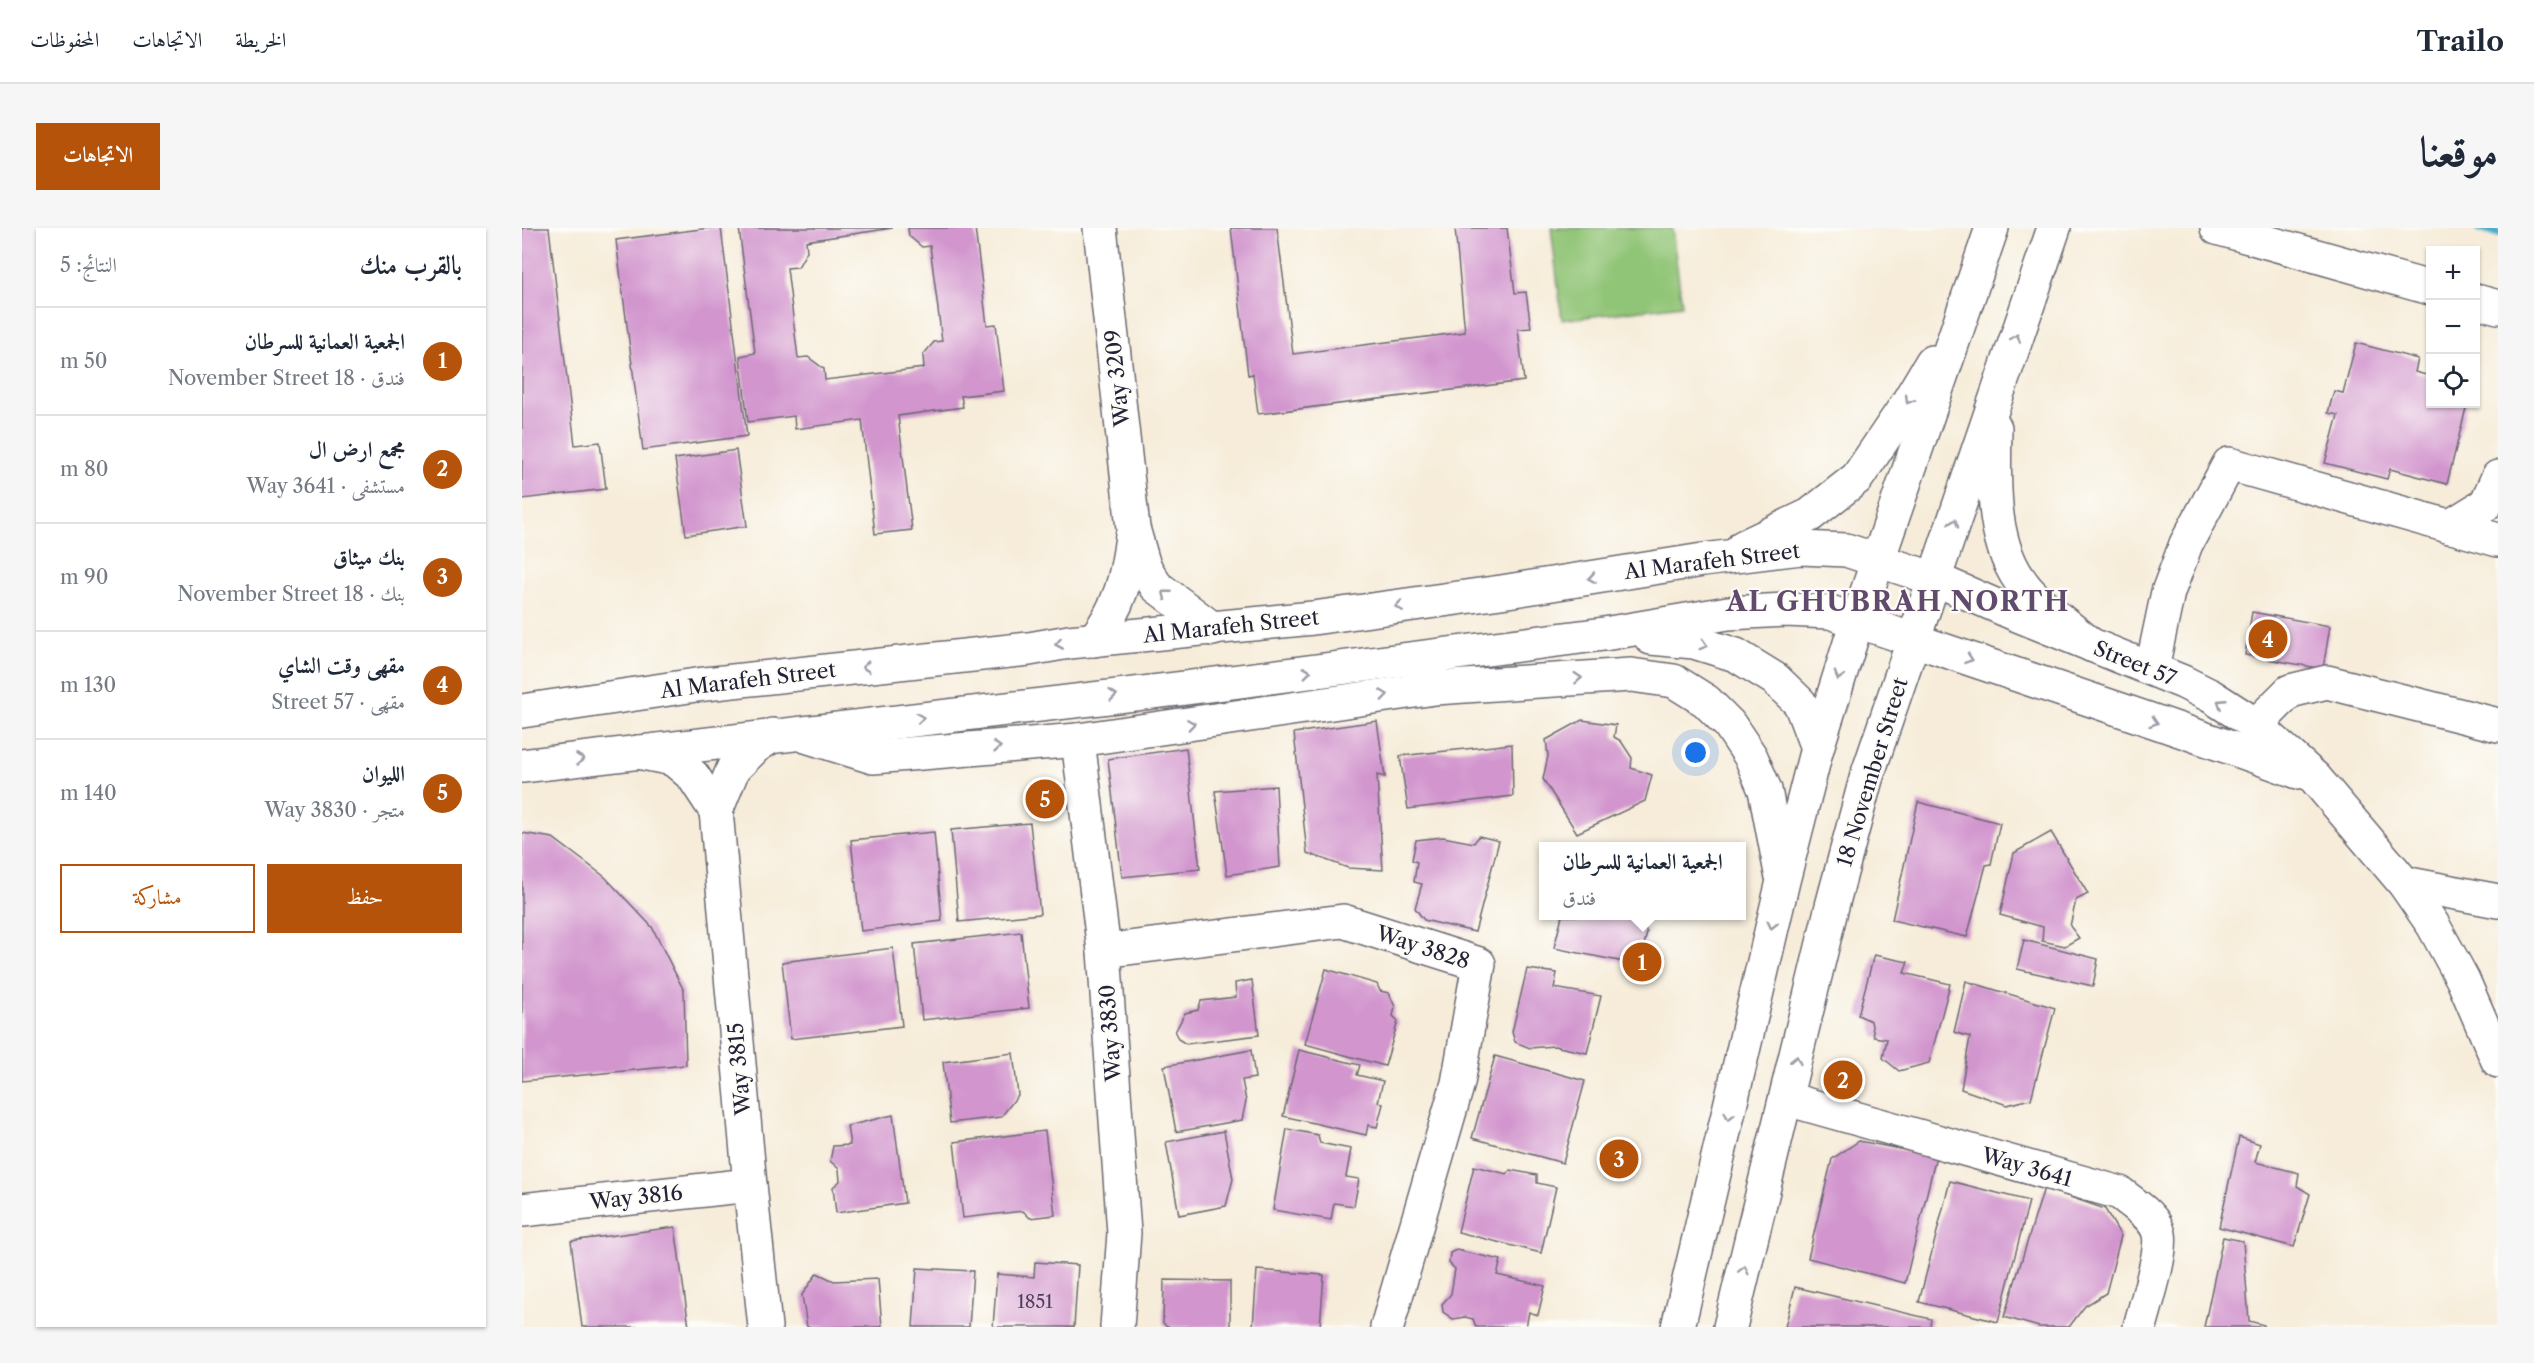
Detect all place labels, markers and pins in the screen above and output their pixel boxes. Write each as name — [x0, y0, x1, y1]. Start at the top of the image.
pin: 4 — [2248, 616, 2288, 662]
pin: 5 — [1026, 776, 1064, 822]
pin: 1 — [1622, 940, 1662, 984]
pin: 2 — [1824, 1058, 1862, 1102]
pin: 3 — [1600, 1136, 1638, 1182]

